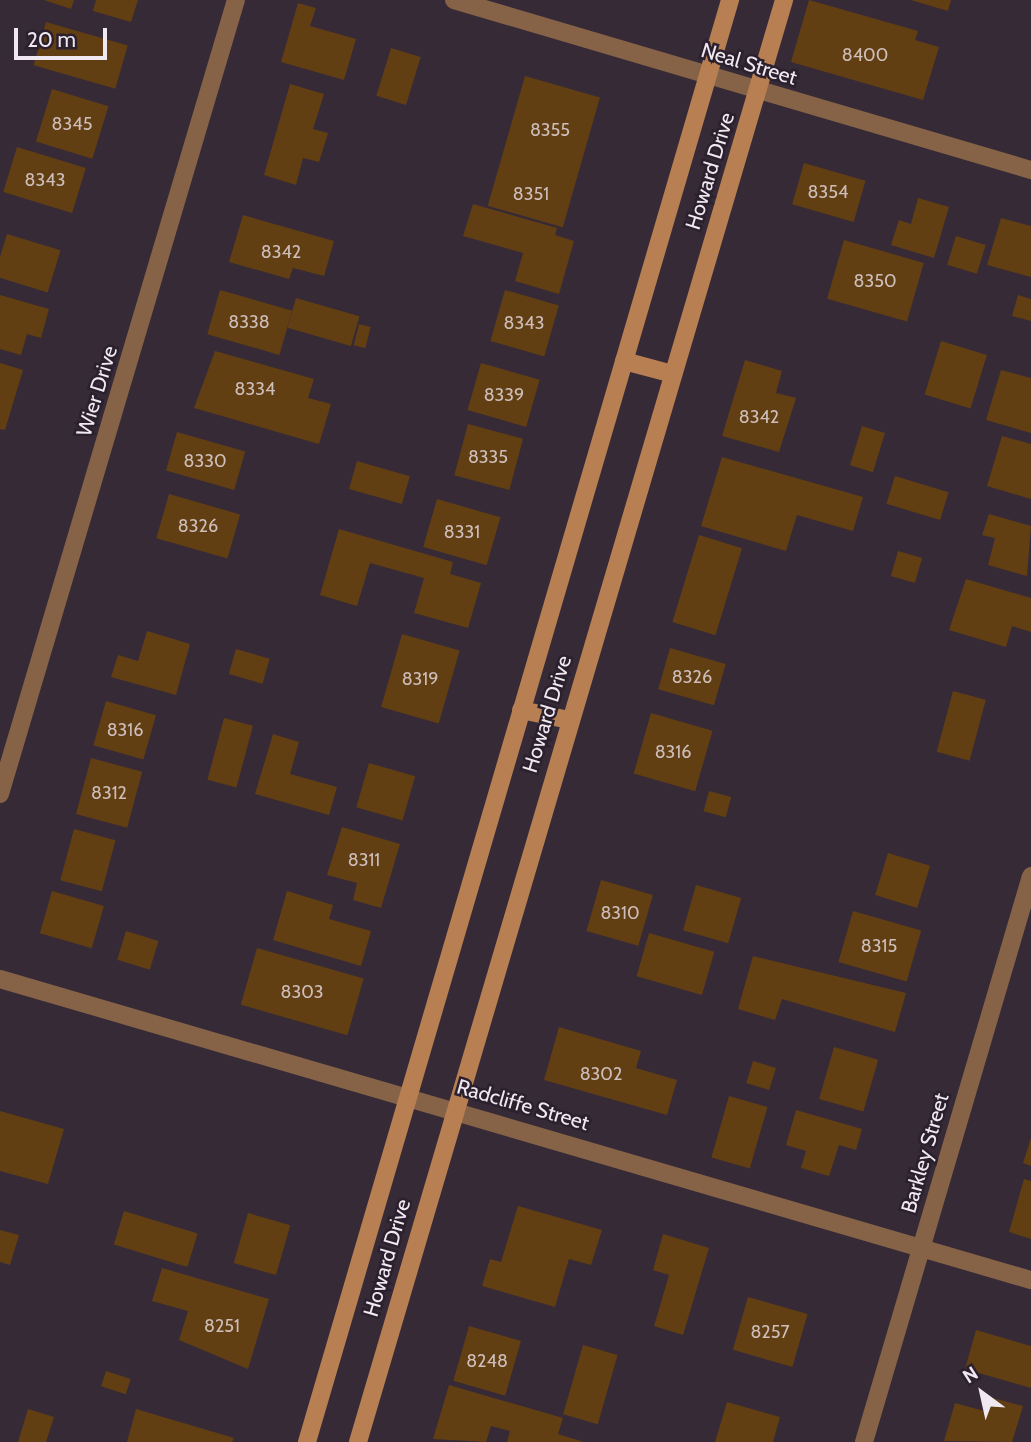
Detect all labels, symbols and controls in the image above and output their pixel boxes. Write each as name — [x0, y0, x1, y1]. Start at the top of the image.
scale bar — [18, 14, 110, 58]
text: 20 m — [27, 27, 76, 52]
street label: Neal Street — [698, 37, 800, 91]
house number: 8400 — [842, 44, 888, 66]
street label: Howard Drive — [680, 109, 740, 233]
house number: 8345 — [52, 113, 92, 135]
house number: 8355 — [530, 119, 570, 141]
house number: 8343 — [25, 169, 65, 191]
house number: 8354 — [808, 181, 848, 203]
house number: 8351 — [513, 183, 549, 205]
house number: 8342 — [261, 241, 301, 263]
house number: 8350 — [854, 270, 896, 292]
house number: 8338 — [228, 311, 270, 333]
house number: 8343 — [504, 312, 544, 334]
street label: Wier Drive — [71, 343, 123, 439]
house number: 8334 — [235, 378, 275, 400]
house number: 8339 — [484, 384, 524, 406]
house number: 8342 — [739, 406, 779, 428]
house number: 8335 — [468, 446, 508, 468]
house number: 8330 — [184, 450, 226, 472]
house number: 8326 — [178, 515, 218, 537]
house number: 8331 — [444, 521, 480, 543]
street label: Howard Drive — [517, 652, 577, 776]
house number: 8326 — [672, 666, 712, 688]
house number: 8319 — [402, 668, 438, 690]
house number: 8316 — [107, 719, 143, 741]
house number: 8316 — [655, 741, 691, 763]
house number: 8312 — [91, 782, 127, 804]
house number: 8311 — [348, 849, 380, 871]
house number: 8310 — [600, 902, 640, 924]
house number: 8315 — [861, 935, 897, 957]
house number: 8303 — [281, 981, 323, 1003]
house number: 8302 — [580, 1063, 622, 1085]
street label: Radcliffe Street — [454, 1074, 592, 1136]
street label: Barkley Street — [896, 1090, 954, 1216]
street label: Howard Drive — [358, 1196, 416, 1320]
house number: 8251 — [204, 1315, 240, 1337]
house number: 8257 — [750, 1321, 790, 1343]
house number: 8248 — [466, 1350, 508, 1372]
north arrow — [947, 1358, 1017, 1428]
text: N — [958, 1362, 982, 1388]

